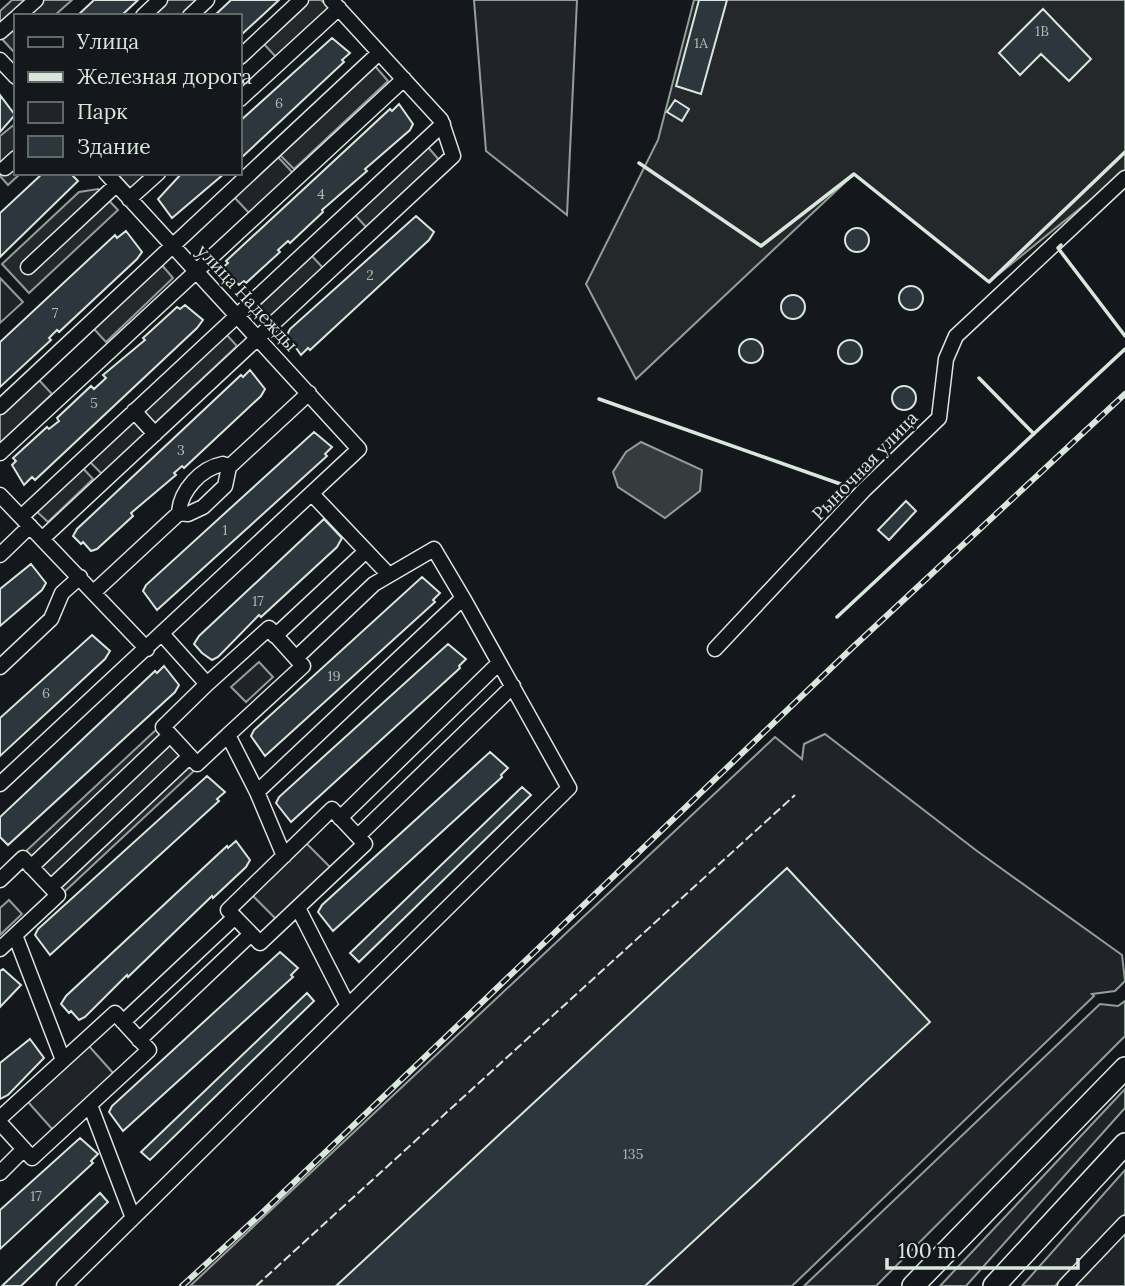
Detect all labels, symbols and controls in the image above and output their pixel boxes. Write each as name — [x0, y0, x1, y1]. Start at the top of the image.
legend — [14, 14, 242, 175]
house number: 1В — [1035, 22, 1049, 40]
text: Улица — [76, 28, 139, 55]
house number: 1А — [694, 34, 708, 52]
text: Железная дорога — [77, 63, 252, 90]
house number: 6 — [275, 94, 283, 112]
text: Парк — [77, 98, 128, 125]
text: Здание — [77, 133, 151, 160]
house number: 4 — [317, 185, 325, 203]
street label: улица Надежды — [192, 239, 303, 356]
house number: 2 — [366, 266, 374, 284]
house number: 7 — [52, 304, 59, 322]
house number: 5 — [90, 394, 98, 412]
street label: Рыночная улица — [807, 406, 923, 525]
house number: 3 — [177, 441, 185, 459]
house number: 1 — [222, 521, 228, 539]
house number: 17 — [252, 592, 264, 610]
house number: 19 — [327, 667, 341, 685]
house number: 6 — [42, 684, 50, 702]
house number: 135 — [623, 1145, 643, 1163]
house number: 17 — [30, 1187, 42, 1205]
scale bar — [887, 1226, 1078, 1270]
text: 100 m — [898, 1237, 956, 1264]

